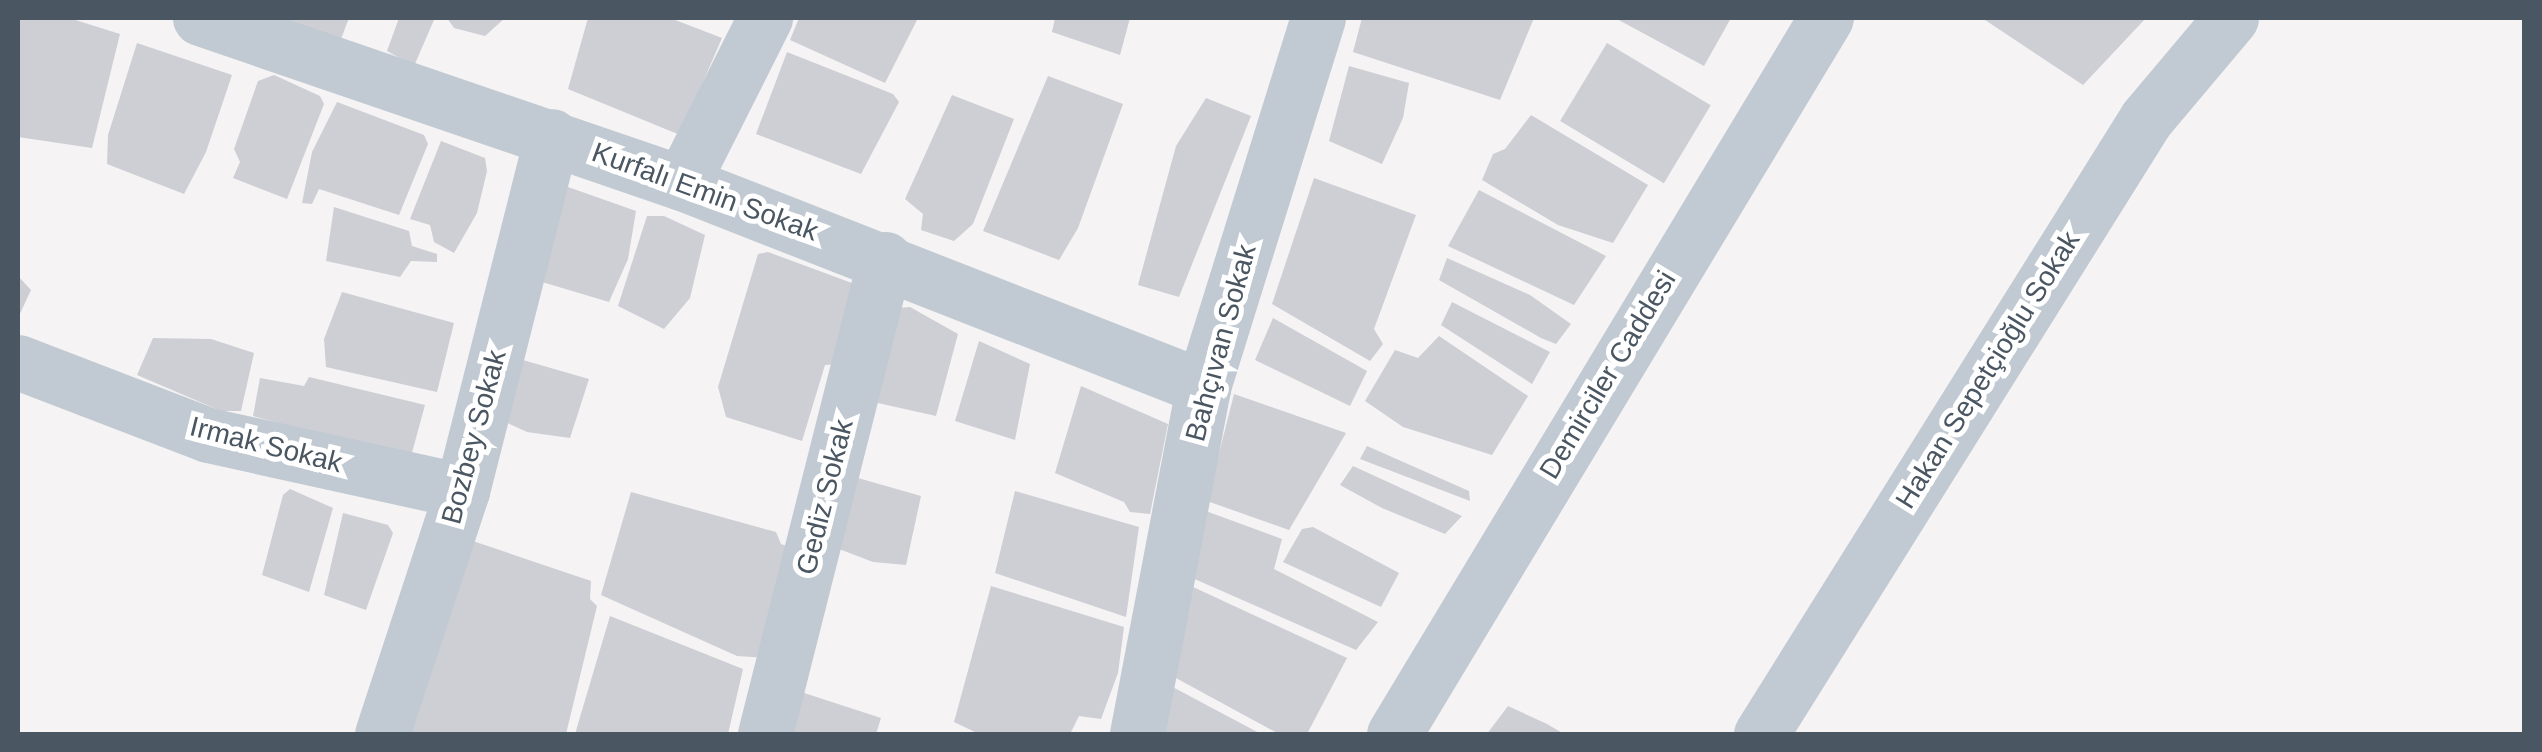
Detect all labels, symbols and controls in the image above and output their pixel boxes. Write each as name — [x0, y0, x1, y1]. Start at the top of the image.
street label: Kurfalı Emin Sokak — [587, 135, 823, 249]
street label: Hakan Sepetçioğlu Sokak — [1889, 225, 2087, 515]
street label: Bahçıvan Sokak — [1179, 241, 1263, 445]
street label: Demirciler Caddesi — [1533, 265, 1683, 485]
street label: Bozbey Sokak — [435, 346, 513, 528]
street label: Irmak Sokak — [186, 410, 346, 480]
street label: Gediz Sokak — [789, 416, 861, 578]

